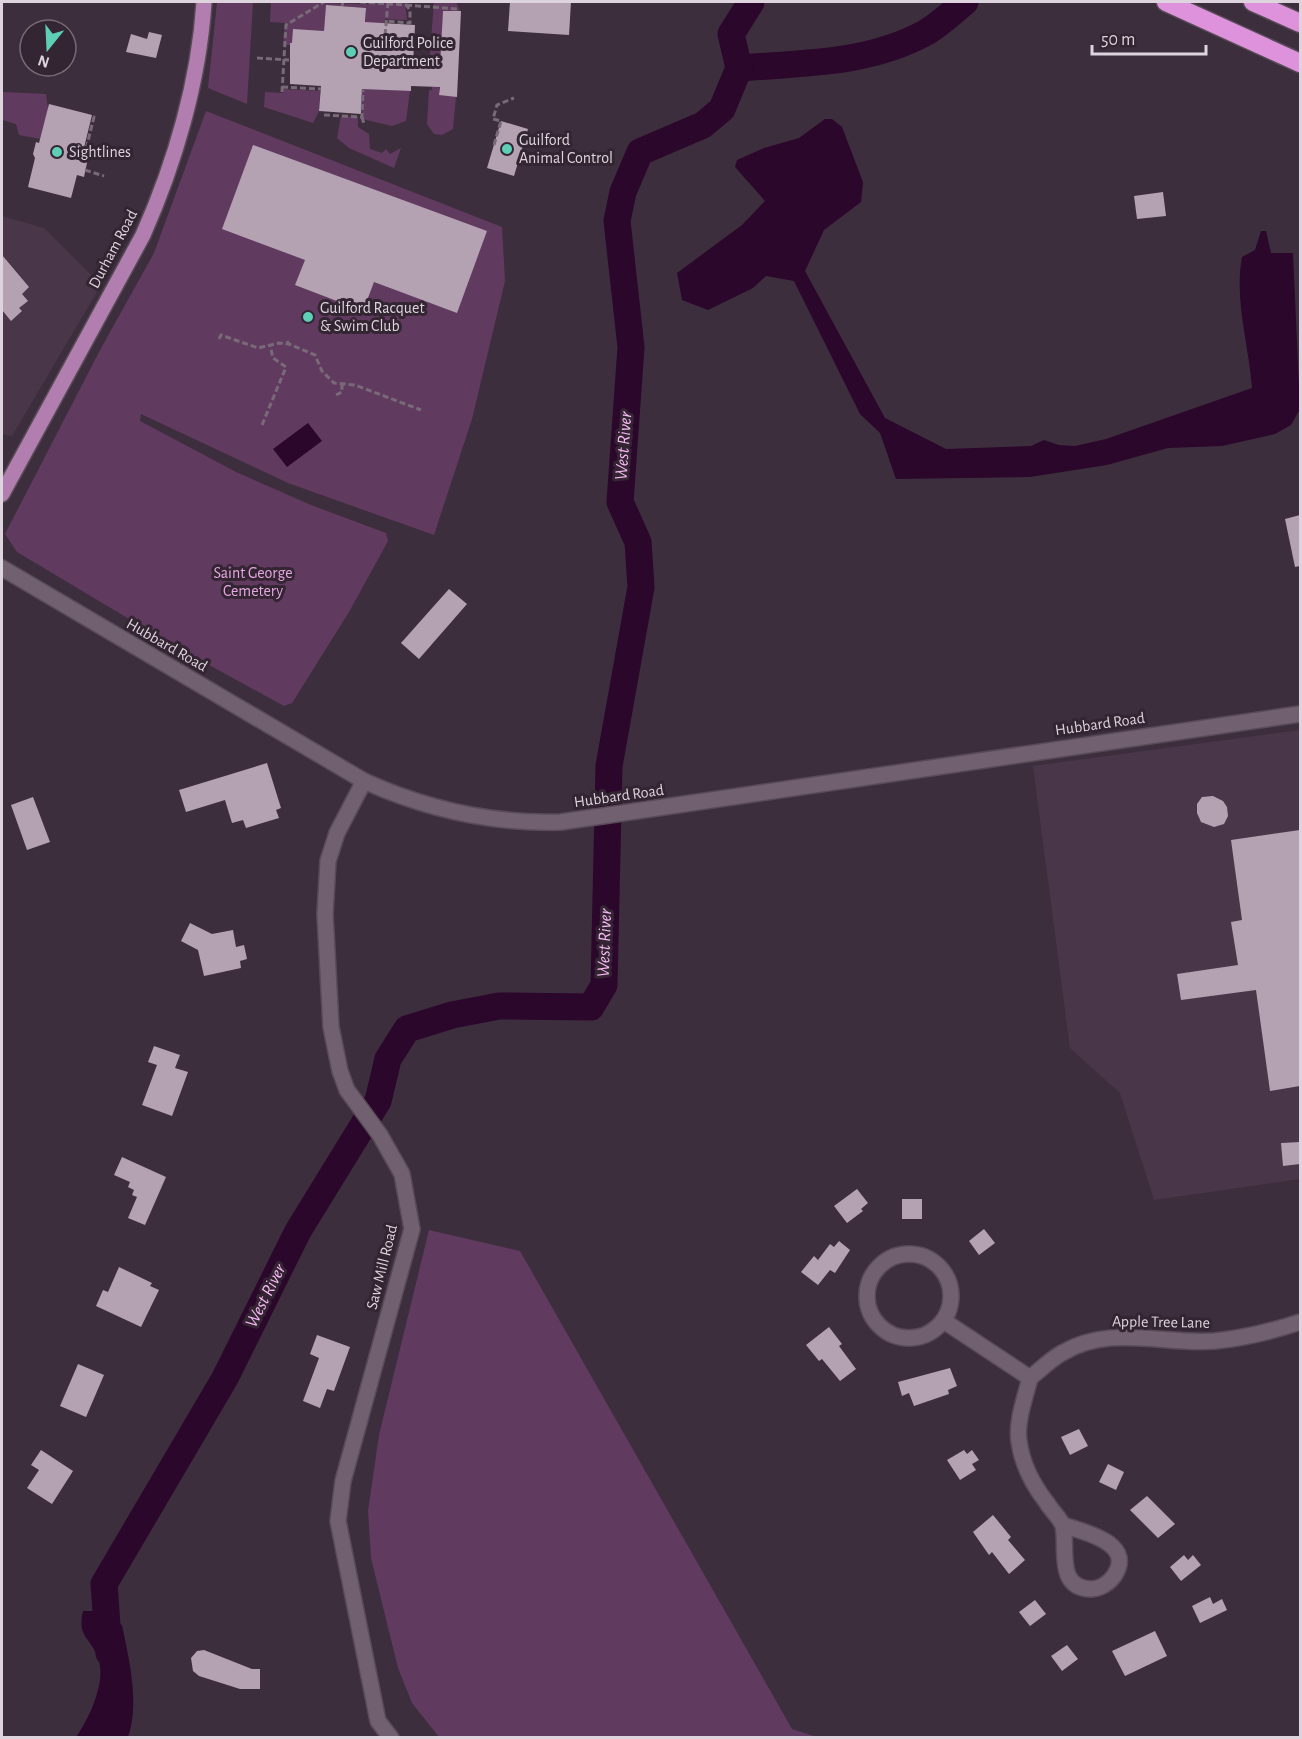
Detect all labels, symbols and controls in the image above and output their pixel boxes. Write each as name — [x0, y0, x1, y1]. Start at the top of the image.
north arrow — [18, 18, 78, 78]
scale bar — [1092, 18, 1206, 56]
text: 50 m — [1101, 31, 1135, 49]
place label: Guilford Police Department — [363, 35, 453, 69]
marker: Guilford Police Department — [344, 45, 358, 59]
text: N — [36, 52, 51, 71]
place label: Guilford Animal Control — [519, 132, 613, 166]
marker: Guilford Animal Control — [500, 142, 514, 156]
place label: Sightlines — [69, 144, 131, 160]
marker: Sightlines — [50, 145, 64, 159]
street label: Durham Road — [86, 207, 140, 291]
place label: Guilford Racquet & Swim Club — [320, 300, 424, 334]
marker: Guilford Racquet & Swim Club — [301, 310, 315, 324]
water label: West River — [613, 410, 635, 481]
park label: Saint George Cemetery — [213, 565, 293, 600]
street label: Hubbard Road — [124, 615, 210, 675]
street label: Hubbard Road — [1054, 710, 1146, 738]
street label: Hubbard Road — [573, 782, 665, 810]
water label: West River — [595, 907, 615, 978]
street label: Saw Mill Road — [364, 1223, 400, 1311]
water label: West River — [242, 1260, 290, 1331]
street label: Apple Tree Lane — [1112, 1313, 1210, 1331]

